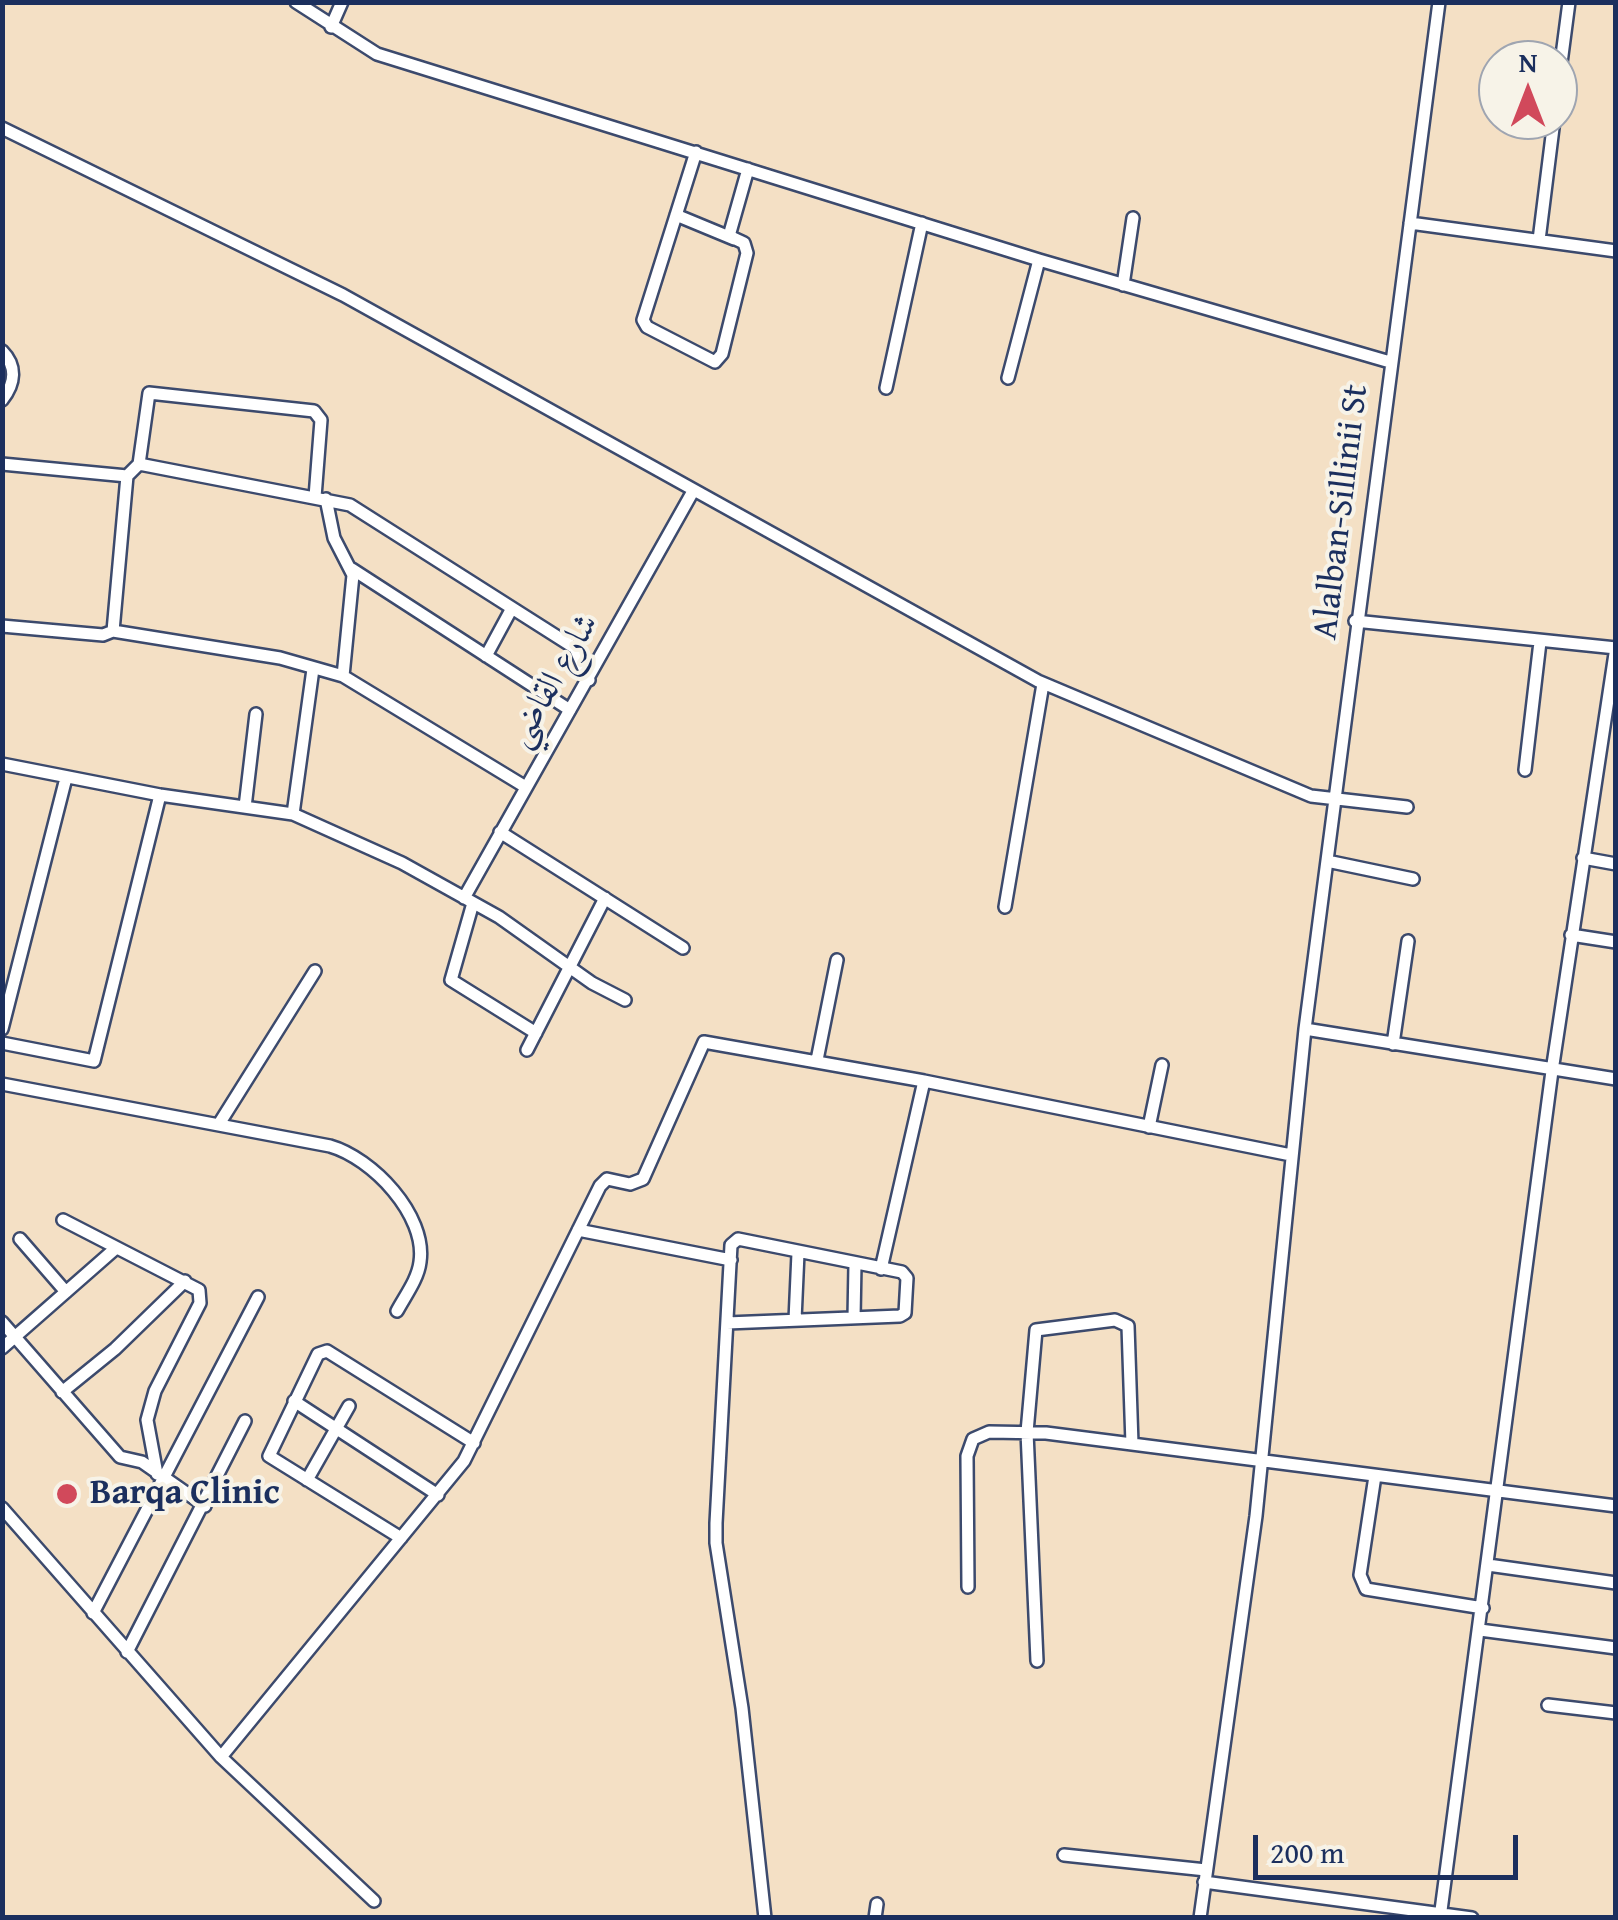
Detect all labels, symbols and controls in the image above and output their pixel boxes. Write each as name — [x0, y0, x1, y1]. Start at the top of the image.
north arrow — [1478, 40, 1578, 140]
text: N — [1519, 41, 1537, 82]
street label: Alalban-Sillinii St — [1306, 382, 1378, 642]
street label: شارع القاضي — [499, 607, 609, 755]
place label: Barqa Clinic — [90, 1473, 280, 1515]
marker: Barqa Clinic — [54, 1481, 80, 1507]
scale bar — [1258, 1815, 1523, 1877]
text: 200 m — [1270, 1830, 1344, 1874]

